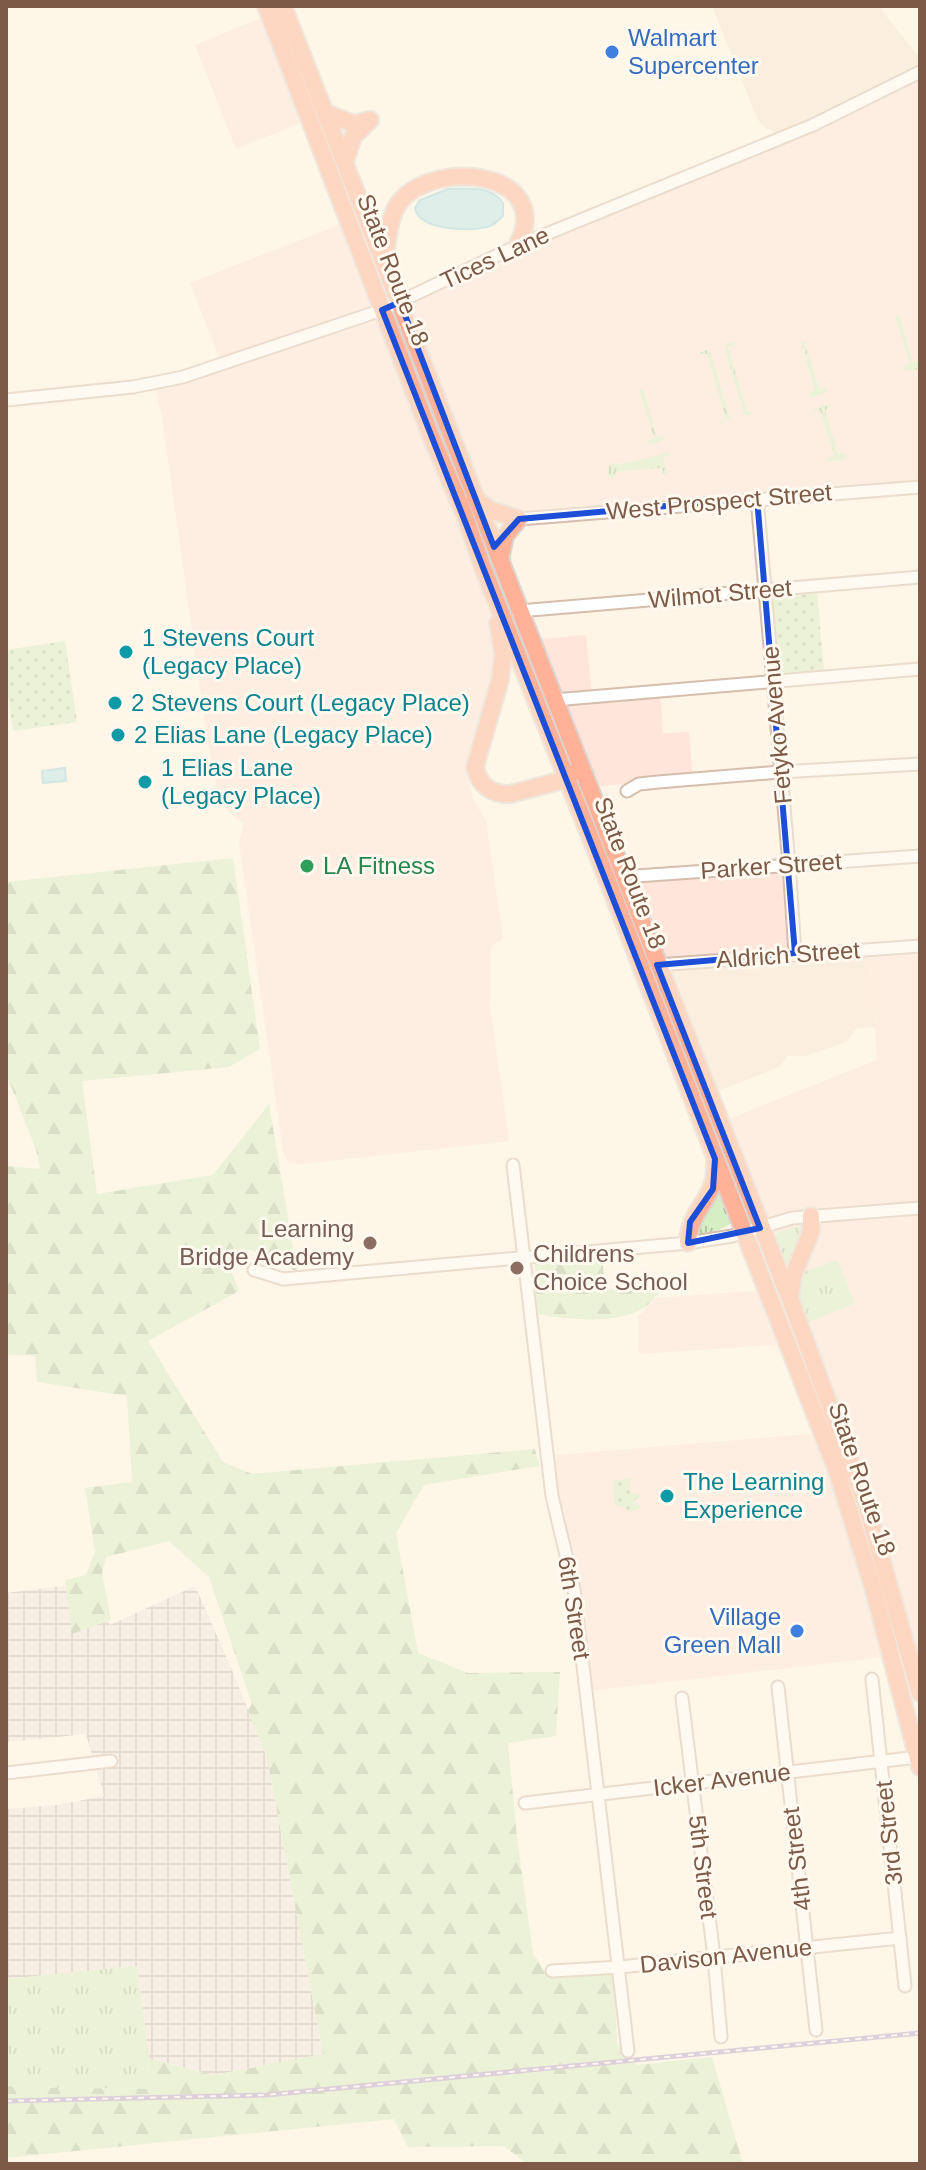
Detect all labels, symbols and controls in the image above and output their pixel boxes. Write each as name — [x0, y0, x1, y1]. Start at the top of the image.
place label: Walmart Supercenter — [628, 24, 759, 79]
marker: Walmart Supercenter — [603, 43, 621, 61]
street label: State Route 18 — [352, 190, 435, 349]
street label: Tices Lane — [436, 221, 553, 294]
street label: West Prospect Street — [605, 478, 833, 525]
street label: Wilmot Street — [647, 574, 793, 613]
place label: 1 Stevens Court (Legacy Place) — [142, 624, 314, 679]
marker: 1 Stevens Court (Legacy Place) — [117, 643, 135, 661]
street label: Fetyko Avenue — [756, 645, 797, 805]
place label: 2 Stevens Court (Legacy Place) — [131, 689, 470, 716]
marker: 2 Stevens Court (Legacy Place) — [106, 694, 124, 712]
place label: 2 Elias Lane (Legacy Place) — [134, 721, 433, 748]
marker: 2 Elias Lane (Legacy Place) — [109, 726, 127, 744]
place label: 1 Elias Lane (Legacy Place) — [161, 754, 321, 809]
marker: 1 Elias Lane (Legacy Place) — [136, 773, 154, 791]
street label: State Route 18 — [589, 793, 672, 952]
street label: Parker Street — [700, 847, 843, 884]
place label: LA Fitness — [323, 852, 435, 879]
marker: LA Fitness — [298, 857, 316, 875]
street label: Aldrich Street — [715, 936, 861, 973]
place label: Learning Bridge Academy — [179, 1215, 354, 1270]
marker: Learning Bridge Academy — [361, 1234, 379, 1252]
place label: Childrens Choice School — [533, 1240, 688, 1295]
marker: Childrens Choice School — [508, 1259, 526, 1277]
street label: State Route 18 — [824, 1399, 901, 1559]
place label: The Learning Experience — [683, 1468, 824, 1523]
marker: The Learning Experience — [658, 1487, 676, 1505]
street label: 6th Street — [553, 1554, 596, 1662]
place label: Village Green Mall — [664, 1603, 781, 1658]
marker: Village Green Mall — [788, 1622, 806, 1640]
street label: Icker Avenue — [652, 1758, 792, 1801]
street label: 3rd Street — [870, 1779, 907, 1887]
street label: 4th Street — [777, 1805, 816, 1912]
street label: 5th Street — [684, 1814, 723, 1921]
street label: Davison Avenue — [639, 1933, 813, 1978]

